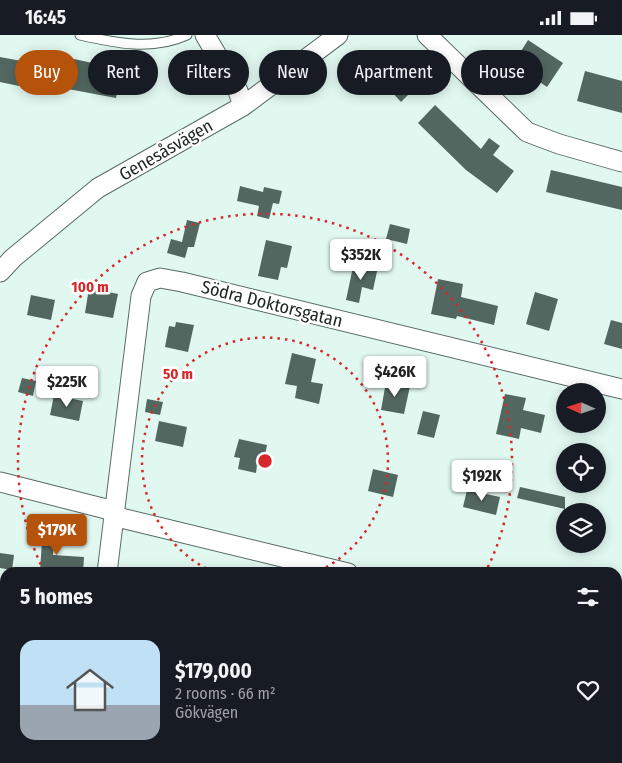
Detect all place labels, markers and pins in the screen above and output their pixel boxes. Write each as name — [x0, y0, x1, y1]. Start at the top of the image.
pin: $352K — [326, 239, 396, 281]
pin: $426K — [360, 355, 430, 398]
pin: $225K — [32, 365, 102, 408]
centre of rings — [256, 452, 274, 470]
pin: $192K — [447, 459, 517, 502]
pin: $179K — [22, 513, 92, 556]

